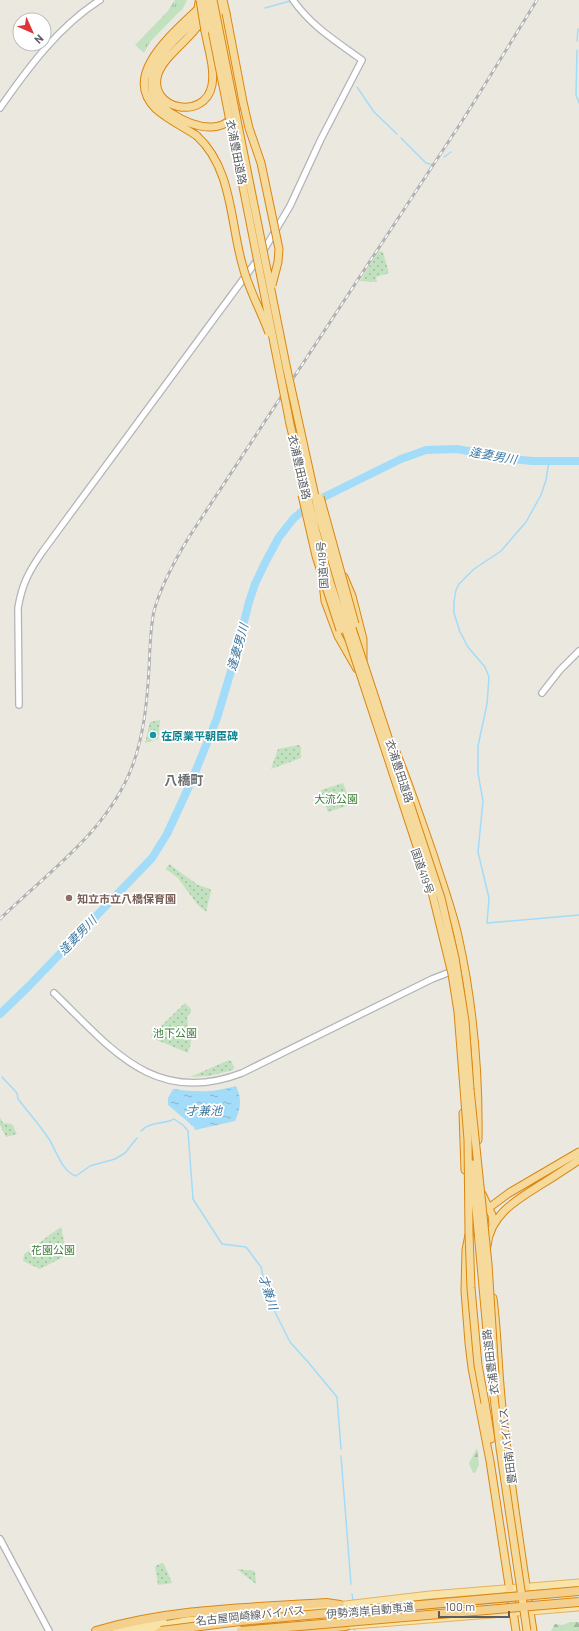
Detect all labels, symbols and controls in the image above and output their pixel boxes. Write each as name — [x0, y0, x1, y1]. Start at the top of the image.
north arrow — [12, 12, 52, 52]
text: N — [32, 32, 47, 47]
street label: 衣浦豊田道路 — [224, 118, 250, 186]
street label: 衣浦豊田道路 — [286, 433, 314, 501]
water label: 逢妻男川 — [468, 444, 520, 466]
street label: 国道419号 — [314, 541, 330, 589]
water label: 逢妻男川 — [224, 620, 251, 672]
place label: 在原業平朝臣碑 — [161, 729, 238, 742]
marker: 在原業平朝臣碑 — [148, 730, 158, 740]
street label: 衣浦豊田道路 — [384, 738, 416, 804]
district label: 八橋町 — [164, 772, 204, 788]
park label: 大流公園 — [314, 792, 358, 805]
street label: 国道419号 — [409, 846, 437, 896]
place label: 知立市立八橋保育園 — [77, 892, 176, 905]
marker: 知立市立八橋保育園 — [64, 893, 74, 903]
water label: 逢妻男川 — [55, 911, 100, 957]
park label: 池下公園 — [153, 1026, 197, 1039]
water label: 才兼池 — [186, 1103, 223, 1117]
park label: 花園公園 — [31, 1243, 75, 1256]
water label: 才兼川 — [257, 1273, 282, 1313]
street label: 衣浦豊田道路 — [480, 1328, 500, 1396]
street label: 豊田南バイパス — [496, 1407, 518, 1485]
scale bar — [439, 1593, 509, 1619]
text: 100 m — [445, 1599, 475, 1613]
street label: 伊勢湾岸自動車道 — [326, 1600, 414, 1620]
street label: 名古屋岡崎線バイパス — [195, 1603, 305, 1627]

